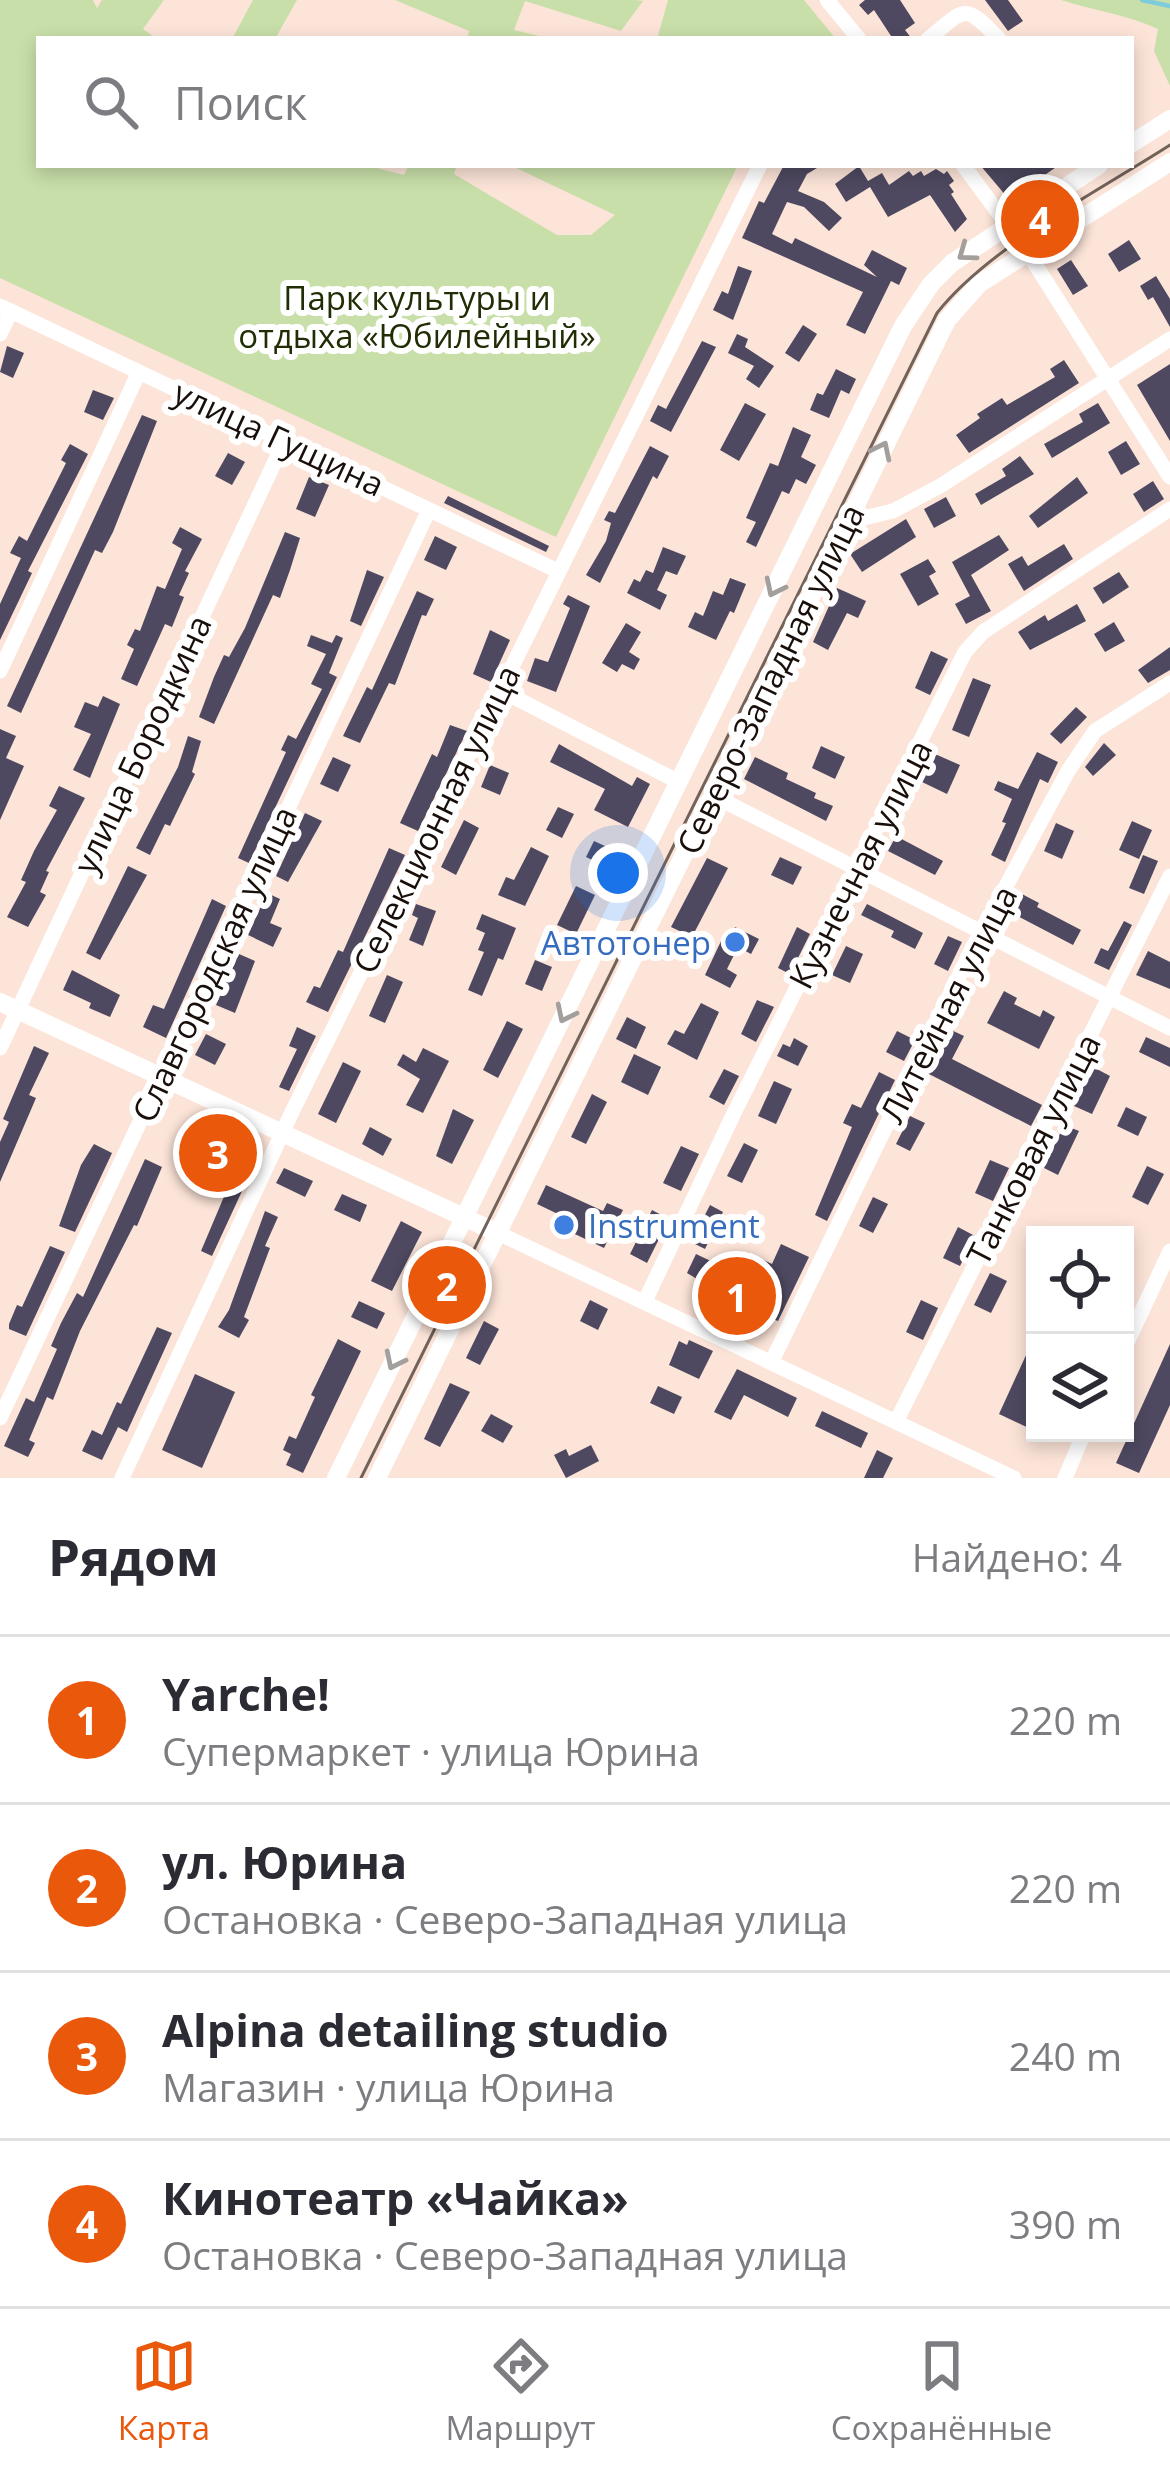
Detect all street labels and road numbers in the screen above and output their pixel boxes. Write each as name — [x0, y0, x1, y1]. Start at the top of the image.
street label: улица Гущина — [166, 370, 392, 506]
street label: Северо-Западная улица — [666, 496, 874, 862]
street label: улица Бородкина — [62, 607, 222, 881]
street label: Селекционная улица — [342, 657, 530, 981]
street label: Кузнечная улица — [778, 732, 942, 996]
street label: Славгородская улица — [121, 799, 307, 1129]
street label: Литейная улица — [869, 878, 1027, 1130]
street label: Танковая улица — [955, 1026, 1111, 1272]

